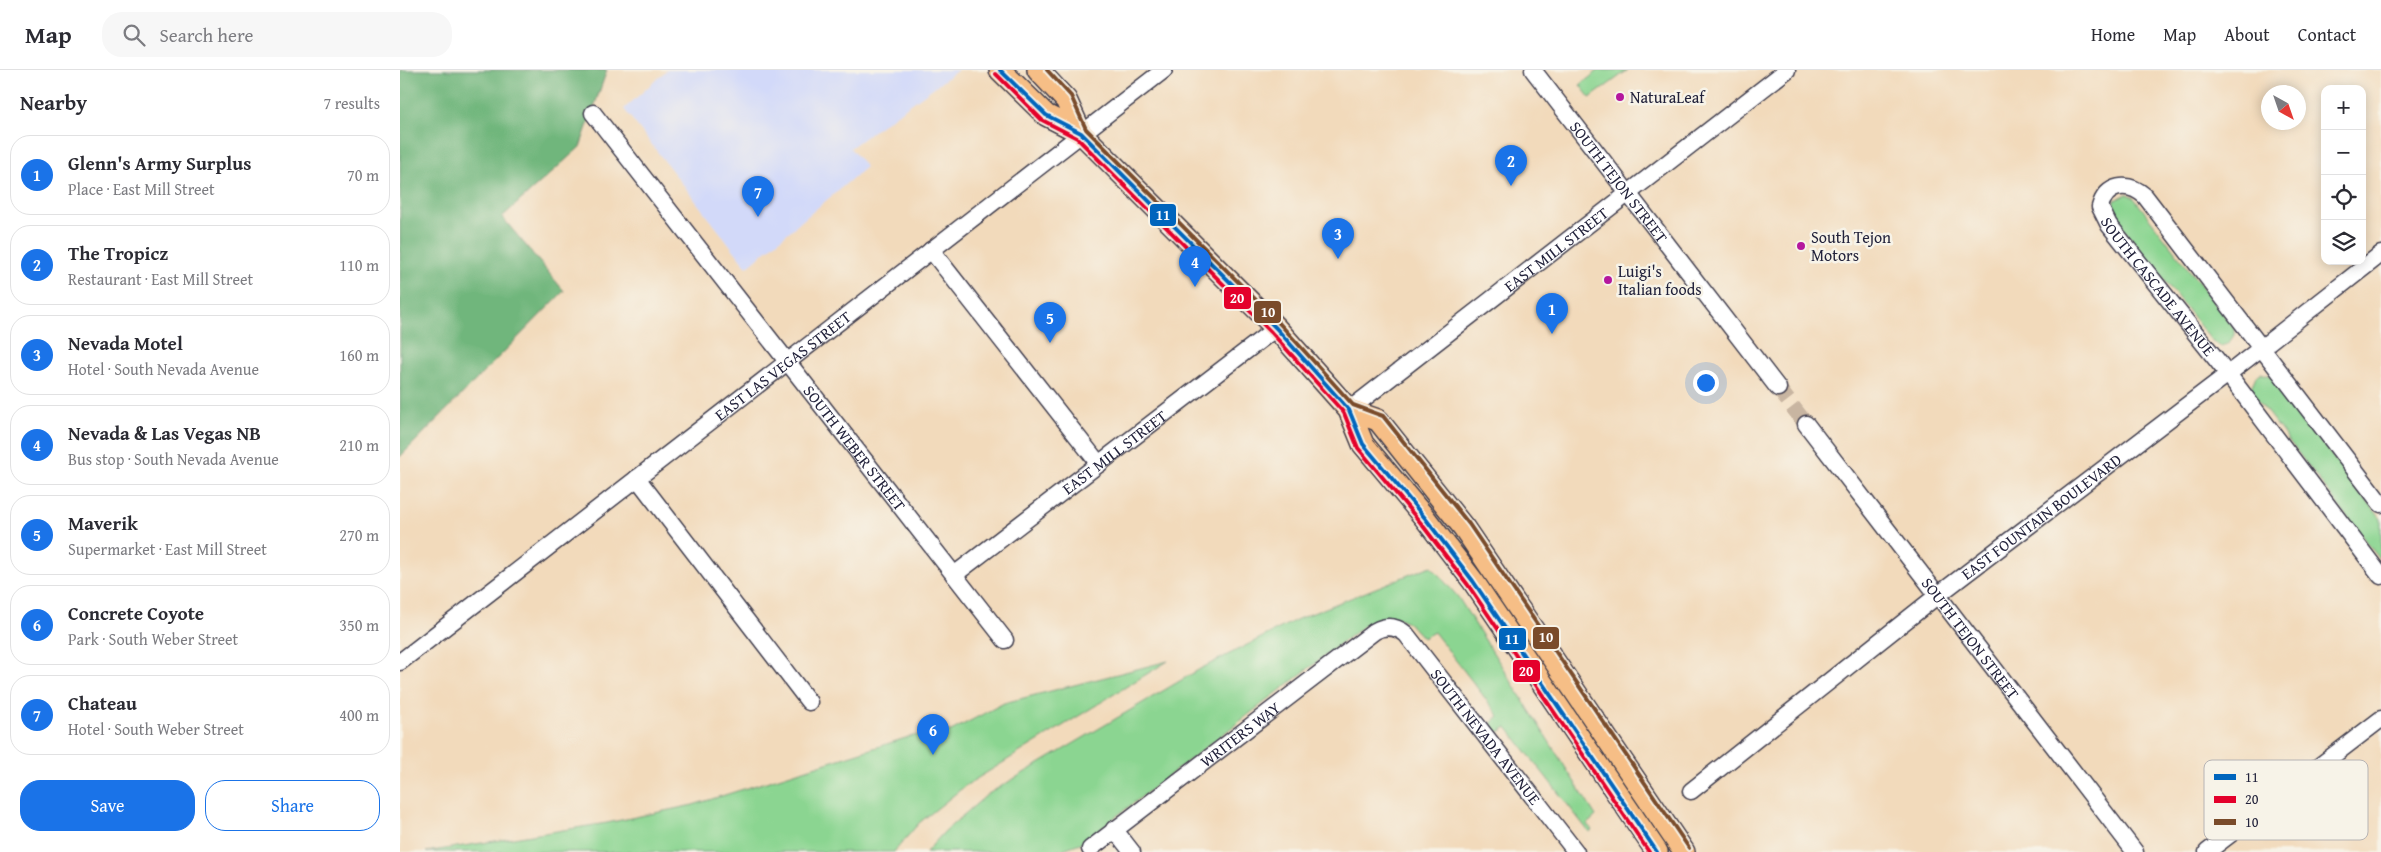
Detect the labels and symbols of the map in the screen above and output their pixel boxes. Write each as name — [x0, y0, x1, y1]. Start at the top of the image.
place label: NaturaLeaf — [1630, 85, 1706, 109]
north arrow — [2261, 85, 2306, 130]
marker: NaturaLeaf — [1614, 91, 1626, 103]
street label: SOUTH TEJON STREET — [1564, 116, 1674, 248]
pin: 2 — [1495, 145, 1527, 186]
pin: 7 — [742, 176, 774, 217]
street label: EAST MILL STREET — [1499, 201, 1613, 298]
line badge: 11 — [1149, 203, 1177, 227]
text: 11 — [1156, 205, 1170, 225]
street label: SOUTH CASCADE AVENUE — [2095, 213, 2221, 361]
pin: 3 — [1322, 218, 1354, 259]
place label: South Tejon Motors — [1811, 225, 1891, 267]
marker: South Tejon Motors — [1795, 240, 1807, 252]
pin: 4 — [1179, 246, 1211, 287]
place label: Luigi's Italian foods — [1618, 259, 1702, 301]
marker: Luigi's Italian foods — [1602, 274, 1614, 286]
line badge: 20 — [1223, 286, 1252, 310]
text: 20 — [1230, 288, 1244, 308]
pin: 1 — [1536, 293, 1568, 334]
line badge: 10 — [1253, 300, 1282, 324]
pin: 5 — [1034, 302, 1066, 343]
text: 10 — [1261, 302, 1275, 322]
street label: EAST LAS VEGAS STREET — [709, 305, 856, 426]
your location — [1693, 370, 1719, 396]
street label: SOUTH WEBER STREET — [798, 380, 912, 516]
street label: EAST MILL STREET — [1057, 404, 1172, 500]
street label: EAST FOUNTAIN BOULEVARD — [1956, 447, 2127, 585]
street label: SOUTH TEJON STREET — [1916, 572, 2025, 704]
line badge: 10 — [1532, 626, 1560, 650]
line badge: 11 — [1498, 627, 1527, 651]
text: 10 — [1539, 627, 1553, 647]
text: 11 — [1505, 629, 1519, 649]
line badge: 20 — [1512, 659, 1541, 683]
text: 20 — [1519, 661, 1533, 681]
street label: SOUTH NEVADA AVENUE — [1425, 663, 1547, 810]
street label: WRITERS WAY — [1195, 695, 1286, 773]
pin: 6 — [917, 714, 949, 755]
legend — [2204, 760, 2368, 840]
text: 11 — [2245, 767, 2258, 787]
text: 20 — [2245, 789, 2259, 809]
text: 10 — [2245, 812, 2259, 832]

